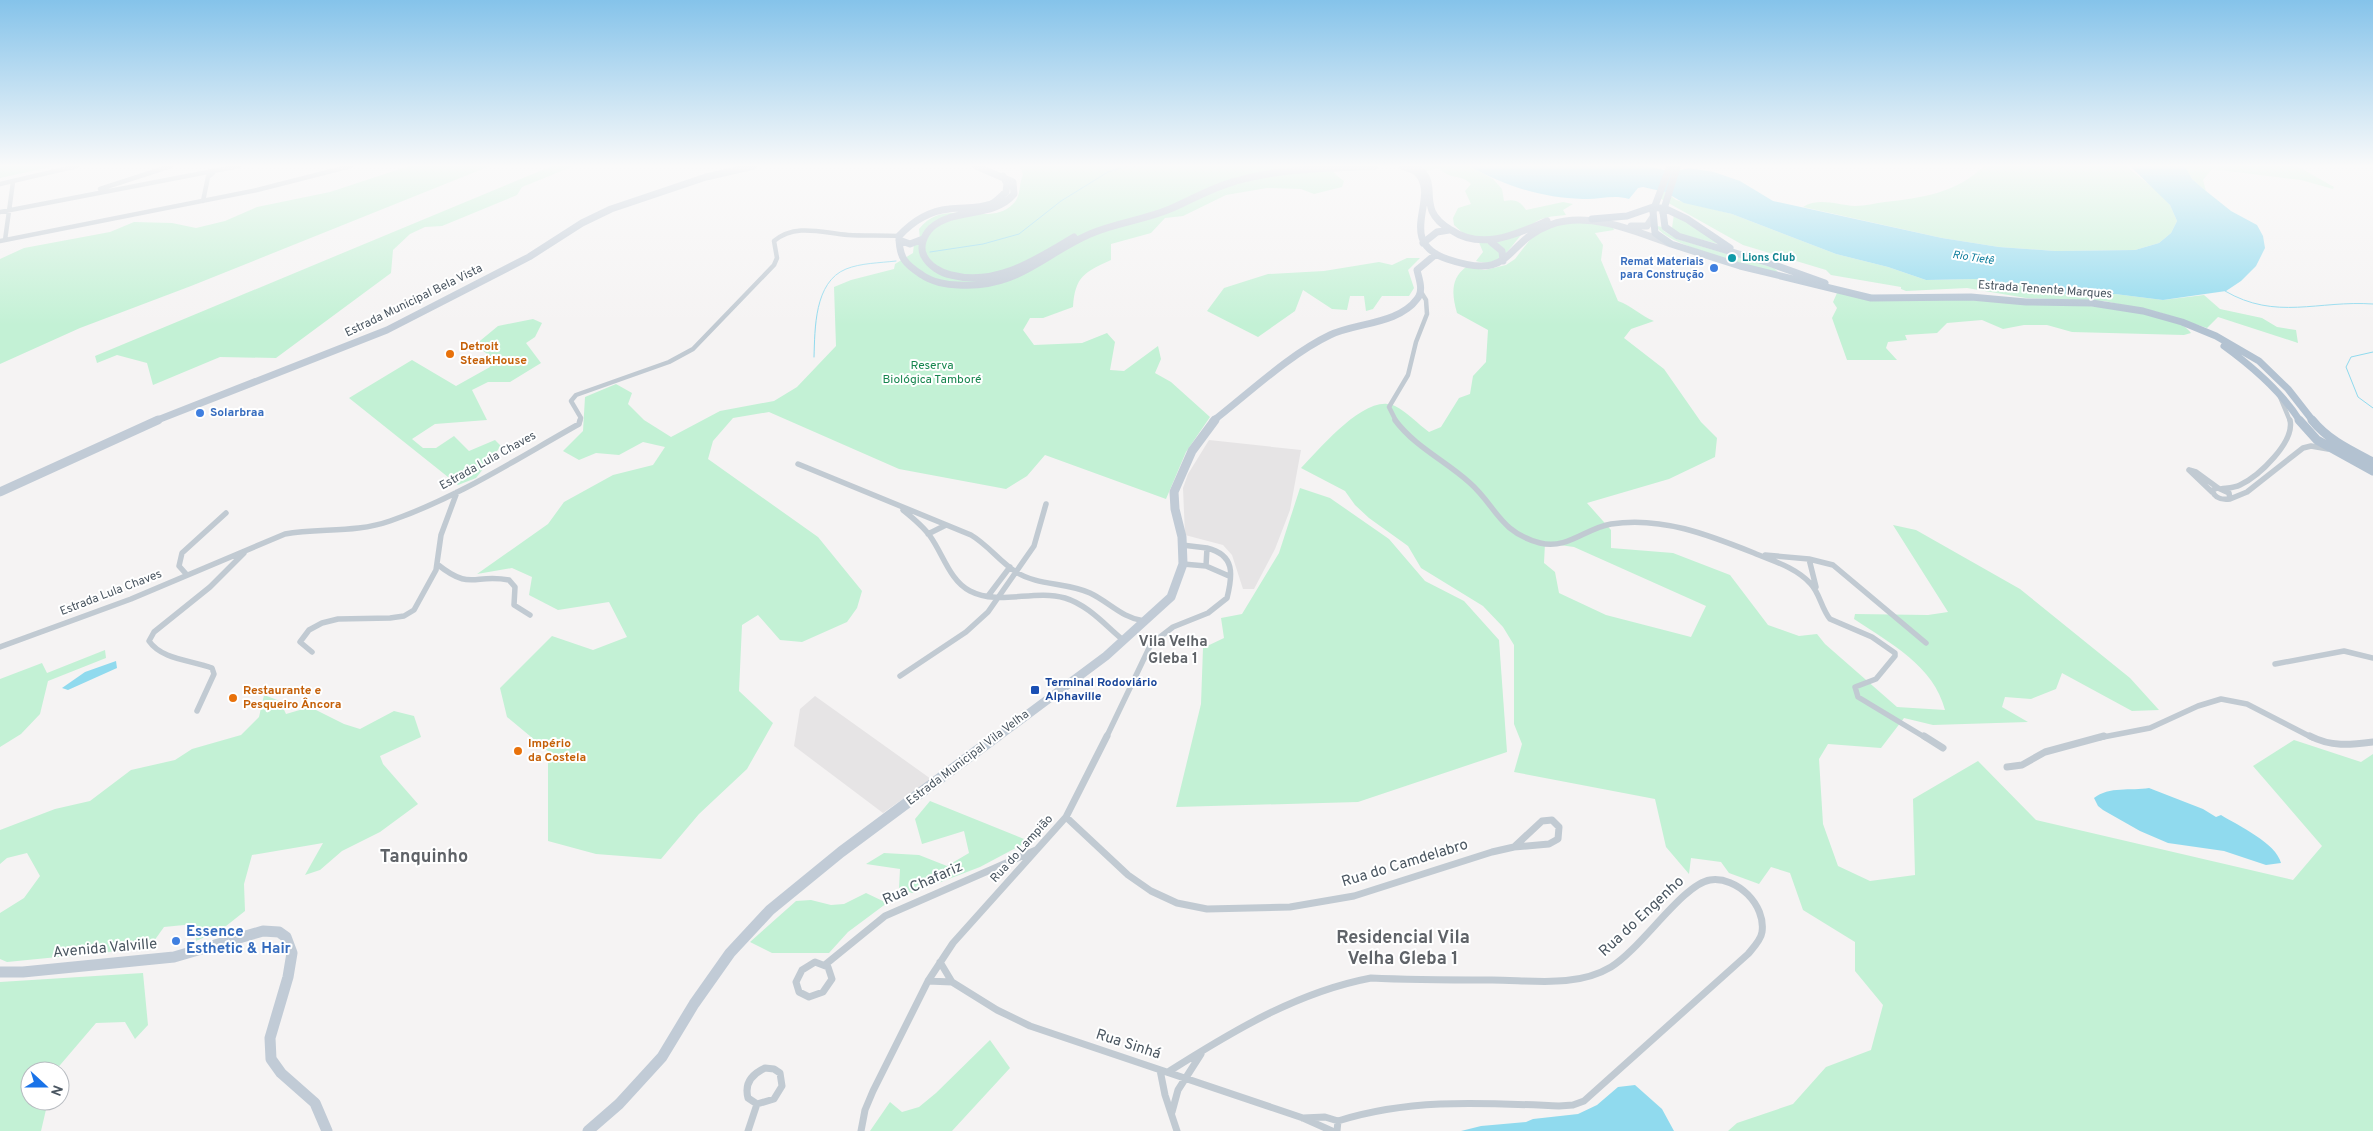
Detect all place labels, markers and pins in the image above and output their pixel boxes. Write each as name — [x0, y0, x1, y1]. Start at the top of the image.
place label: Lions Club — [1742, 251, 1795, 265]
marker: Lions Club — [1726, 252, 1738, 264]
place label: Remat Materiais para Construção — [1620, 255, 1704, 282]
marker: Remat Materiais para Construção — [1708, 262, 1720, 274]
place label: Detroit SteakHouse — [460, 339, 527, 369]
marker: Detroit SteakHouse — [444, 348, 456, 360]
place label: Solarbraa — [210, 405, 264, 421]
marker: Solarbraa — [194, 407, 206, 419]
place label: Terminal Rodoviário Alphaville — [1045, 675, 1157, 705]
place label: Restaurante e Pesqueiro Âncora — [243, 683, 341, 713]
marker: Terminal Rodoviário Alphaville — [1029, 684, 1041, 696]
marker: Restaurante e Pesqueiro Âncora — [227, 692, 239, 704]
place label: Império da Costela — [528, 736, 586, 766]
marker: Império da Costela — [512, 745, 524, 757]
place label: Essence Esthetic & Hair — [186, 923, 292, 959]
marker: Essence Esthetic & Hair — [170, 935, 182, 947]

